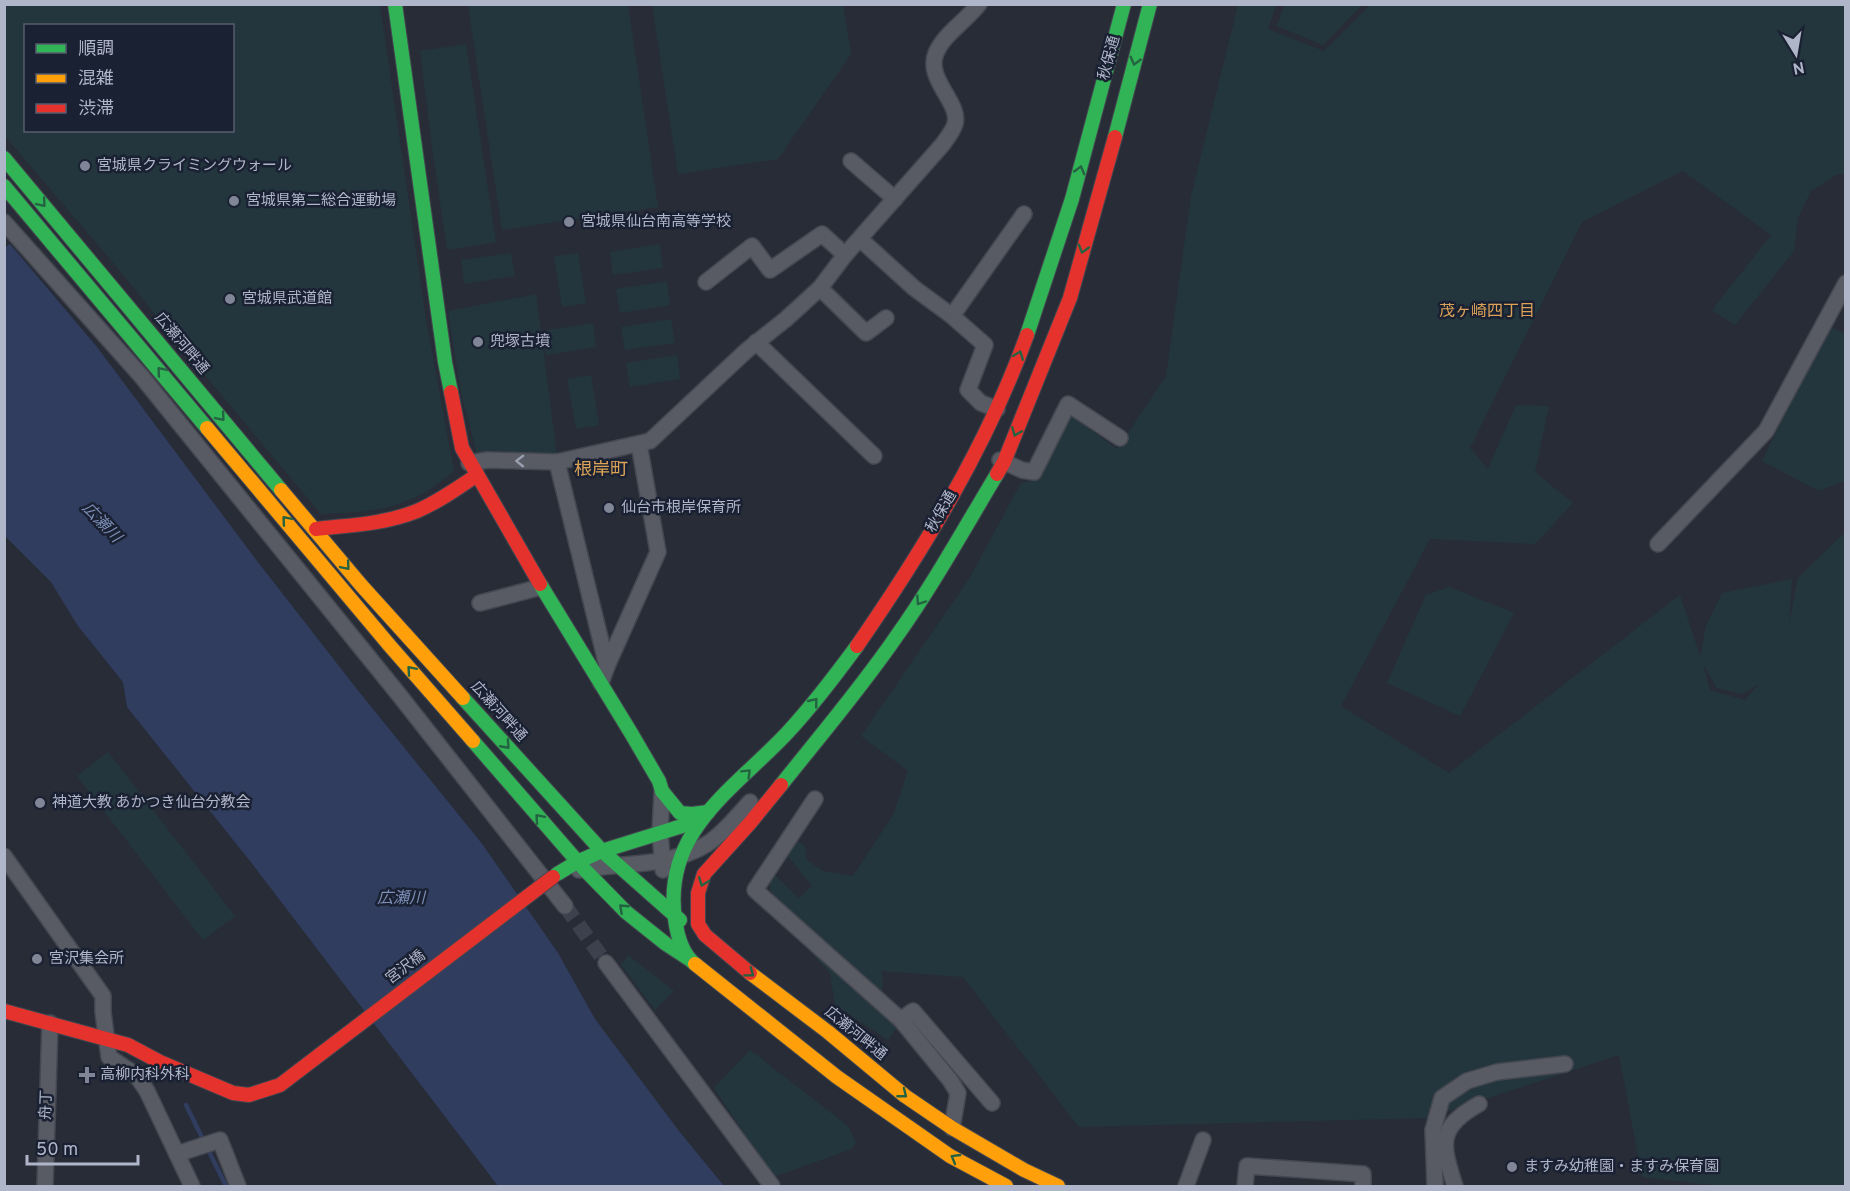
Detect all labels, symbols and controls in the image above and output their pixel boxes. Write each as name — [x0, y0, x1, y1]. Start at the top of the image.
legend — [24, 24, 234, 132]
north arrow — [1766, 24, 1826, 84]
street label: 秋保通 — [1095, 34, 1125, 82]
text: 順調 — [78, 38, 114, 61]
one-way arrow — [1129, 56, 1142, 66]
text: N — [1791, 56, 1806, 78]
text: 混雑 — [78, 68, 114, 91]
text: 渋滞 — [78, 98, 114, 121]
place label: 宮城県クライミングウォール — [97, 157, 292, 176]
marker: 宮城県クライミングウォール — [78, 159, 92, 173]
one-way arrow — [1073, 165, 1086, 175]
place label: 宮城県第二総合運動場 — [246, 192, 396, 211]
marker: 宮城県第二総合運動場 — [227, 194, 241, 208]
one-way arrow — [35, 196, 46, 207]
place label: 宮城県仙台南高等学校 — [581, 213, 731, 232]
marker: 宮城県仙台南高等学校 — [562, 215, 576, 229]
one-way arrow — [1078, 244, 1091, 254]
place label: 宮城県武道館 — [242, 290, 332, 309]
marker: 宮城県武道館 — [223, 292, 237, 306]
district label: 茂ヶ崎四丁目 — [1439, 302, 1535, 322]
street label: 広瀬河畔通 — [150, 309, 212, 379]
place label: 兜塚古墳 — [490, 333, 550, 352]
marker: 兜塚古墳 — [471, 335, 485, 349]
one-way arrow — [1012, 350, 1024, 361]
one-way arrow — [157, 367, 168, 378]
one-way arrow — [214, 410, 225, 421]
one-way arrow — [1011, 426, 1023, 437]
one-way arrow — [515, 455, 524, 467]
district label: 根岸町 — [574, 459, 628, 482]
street label: 秋保通 — [923, 488, 961, 536]
water label: 広瀬川 — [77, 499, 126, 549]
place label: 仙台市根岸保育所 — [621, 499, 741, 518]
marker: 仙台市根岸保育所 — [602, 501, 616, 515]
one-way arrow — [283, 516, 294, 527]
one-way arrow — [339, 560, 350, 571]
one-way arrow — [917, 595, 928, 606]
one-way arrow — [408, 666, 419, 677]
street label: 広瀬河畔通 — [466, 678, 530, 746]
one-way arrow — [806, 698, 817, 709]
one-way arrow — [499, 738, 510, 749]
one-way arrow — [739, 770, 750, 781]
place label: 神道大教 あかつき仙台分教会 — [52, 794, 251, 813]
marker: 神道大教 あかつき仙台分教会 — [33, 796, 47, 810]
one-way arrow — [535, 814, 546, 825]
one-way arrow — [697, 876, 710, 887]
water label: 広瀬川 — [377, 889, 427, 909]
one-way arrow — [620, 904, 630, 915]
street label: 宮沢橋 — [382, 947, 430, 989]
place label: 宮沢集会所 — [49, 950, 124, 969]
marker: 宮沢集会所 — [30, 952, 44, 966]
one-way arrow — [743, 965, 754, 976]
street label: 広瀬河畔通 — [820, 1003, 890, 1065]
marker: 高柳内科外科 — [78, 1066, 96, 1084]
place label: 高柳内科外科 — [100, 1066, 190, 1085]
one-way arrow — [896, 1086, 907, 1097]
street label: 舟丁 — [37, 1090, 57, 1120]
scale bar — [27, 1128, 138, 1166]
text: 50 m — [36, 1139, 78, 1162]
one-way arrow — [951, 1154, 961, 1165]
place label: ますみ幼稚園・ますみ保育園 — [1524, 1158, 1719, 1177]
marker: ますみ幼稚園・ますみ保育園 — [1505, 1160, 1519, 1174]

